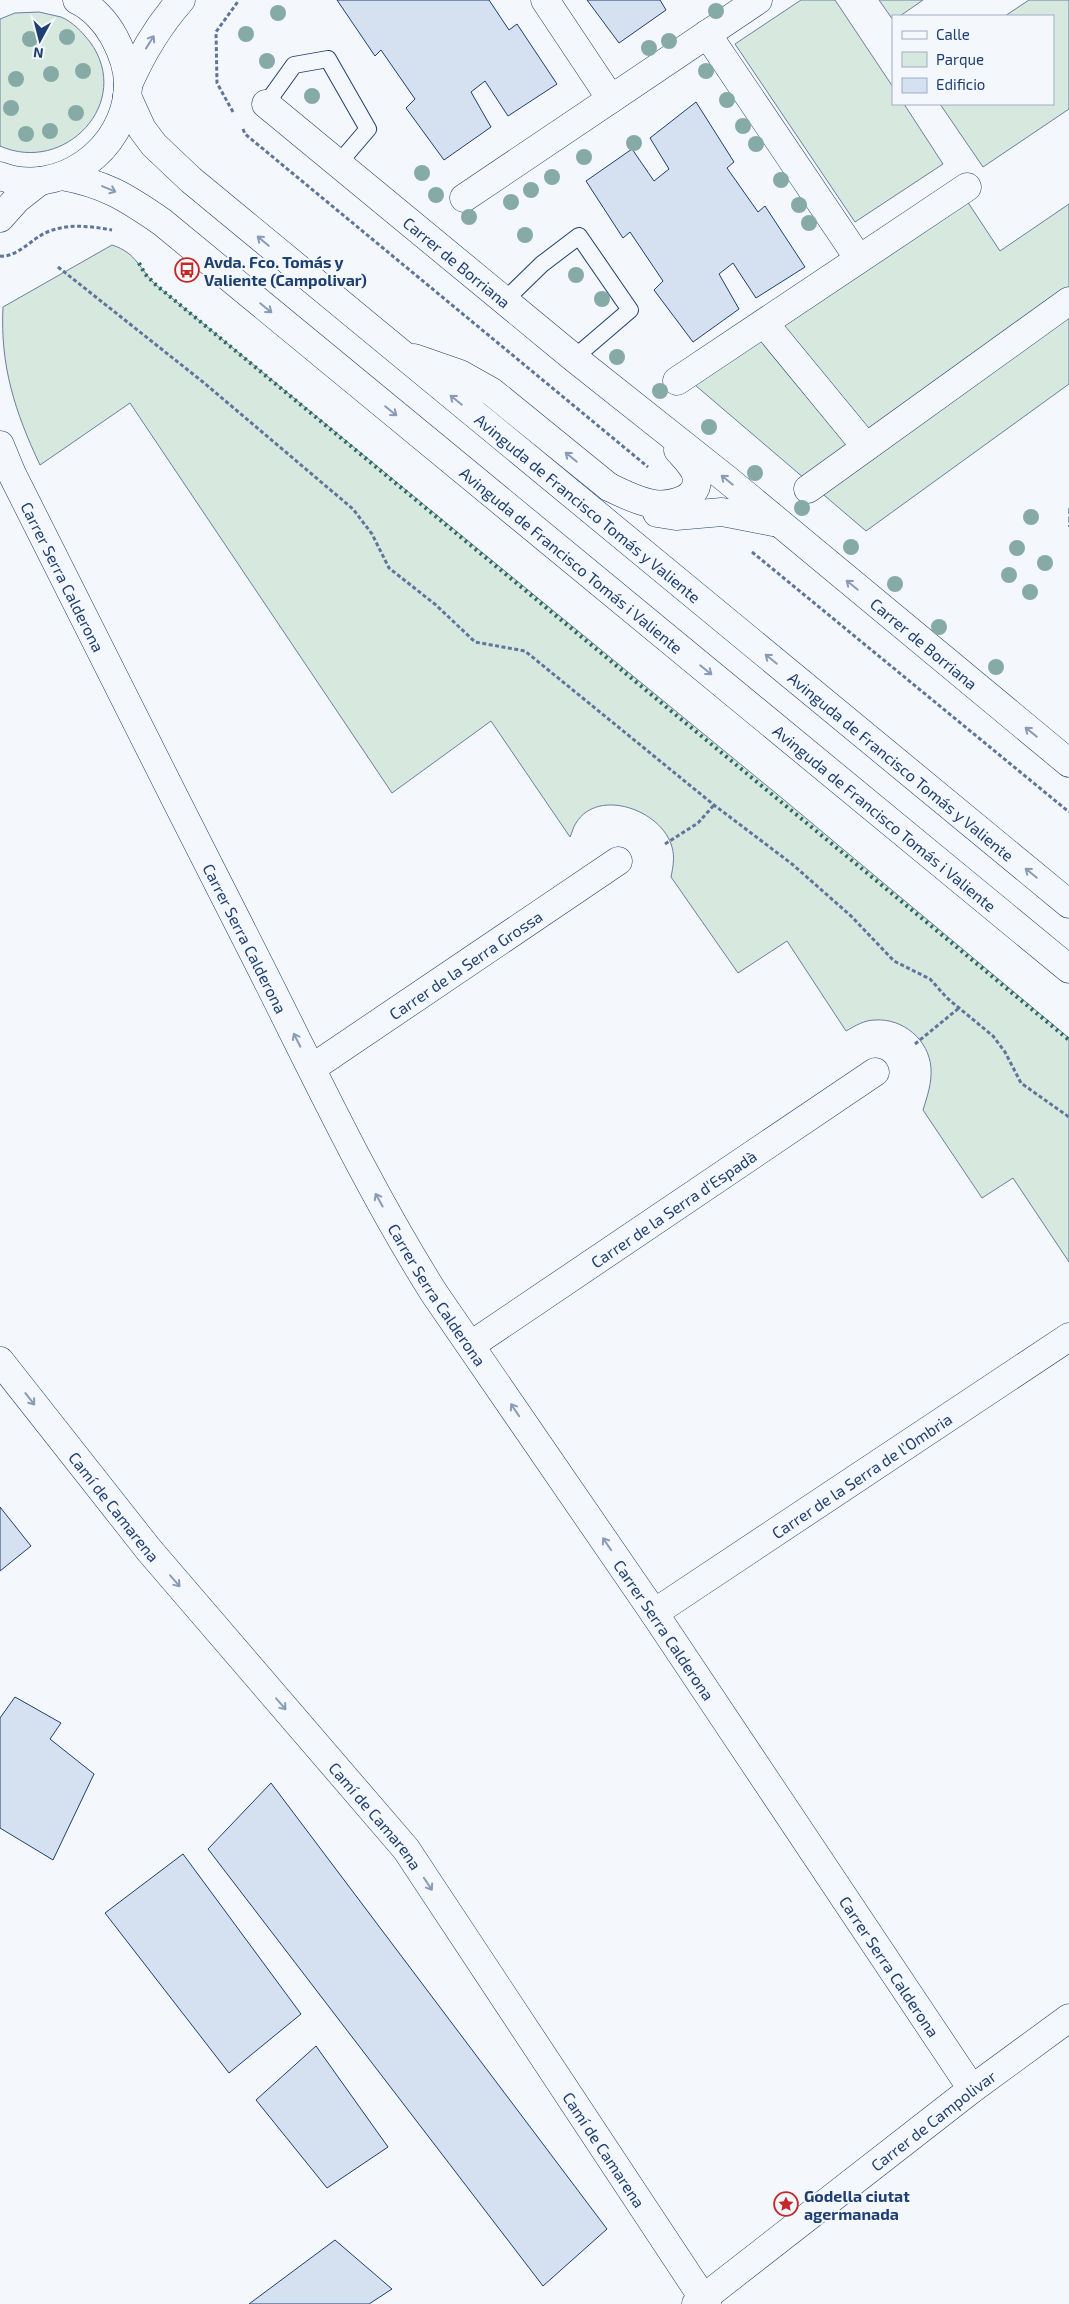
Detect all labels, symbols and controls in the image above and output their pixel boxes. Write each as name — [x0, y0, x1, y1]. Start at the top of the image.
north arrow — [15, 15, 65, 65]
legend — [892, 15, 1054, 105]
text: Calle — [936, 25, 970, 43]
one-way arrow — [145, 35, 155, 49]
text: N — [32, 44, 44, 62]
text: Parque — [936, 50, 984, 68]
text: Edificio — [936, 75, 985, 93]
one-way arrow — [101, 184, 116, 194]
street label: Carrer de Borriana — [400, 212, 515, 311]
one-way arrow — [257, 235, 270, 246]
place label: Avda. Fco. Tomás y Valiente (Campolivar) — [204, 252, 367, 289]
bus stop icon: Avda. Fco. Tomás y Valiente (Campolivar) — [174, 257, 200, 283]
one-way arrow — [259, 302, 272, 313]
one-way arrow — [449, 395, 462, 406]
one-way arrow — [384, 405, 397, 416]
street label: Avinguda de Francisco Tomás y Valiente — [472, 409, 705, 606]
one-way arrow — [565, 451, 578, 462]
street label: Avinguda de Francisco Tomás i Valiente — [457, 462, 687, 657]
one-way arrow — [721, 475, 734, 486]
street label: Carrer Serra Calderona — [18, 498, 109, 655]
one-way arrow — [846, 579, 859, 590]
street label: Carrer de Borriana — [867, 593, 982, 693]
one-way arrow — [764, 653, 777, 664]
one-way arrow — [699, 664, 712, 675]
street label: Avinguda de Francisco Tomás y Valiente — [785, 667, 1018, 864]
street label: Avinguda de Francisco Tomás i Valiente — [770, 720, 1000, 915]
one-way arrow — [1025, 727, 1038, 738]
street label: Carrer Serra Calderona — [200, 860, 292, 1016]
one-way arrow — [1025, 868, 1038, 879]
street label: Carrer de la Serra Grossa — [385, 906, 545, 1023]
one-way arrow — [292, 1033, 301, 1048]
street label: Carrer de la Serra d'Espadà — [587, 1146, 760, 1271]
one-way arrow — [374, 1194, 384, 1208]
street label: Carrer Serra Calderona — [385, 1220, 490, 1369]
one-way arrow — [25, 1392, 35, 1406]
one-way arrow — [510, 1403, 520, 1417]
street label: Carrer de la Serra de l’Ombria — [768, 1408, 955, 1542]
street label: Camí de Camarena — [65, 1448, 164, 1565]
one-way arrow — [602, 1537, 612, 1551]
street label: Carrer Serra Calderona — [610, 1556, 719, 1703]
one-way arrow — [169, 1574, 181, 1587]
one-way arrow — [275, 1697, 286, 1710]
street label: Camí de Camarena — [326, 1758, 426, 1873]
one-way arrow — [424, 1876, 434, 1890]
street label: Carrer Serra Calderona — [836, 1892, 944, 2040]
street label: Carrer de Campolivar — [867, 2065, 1000, 2174]
street label: Camí de Camarena — [560, 2088, 650, 2211]
place label: Godella ciutat agermanada — [804, 2186, 910, 2223]
place icon: Godella ciutat agermanada — [773, 2191, 799, 2217]

